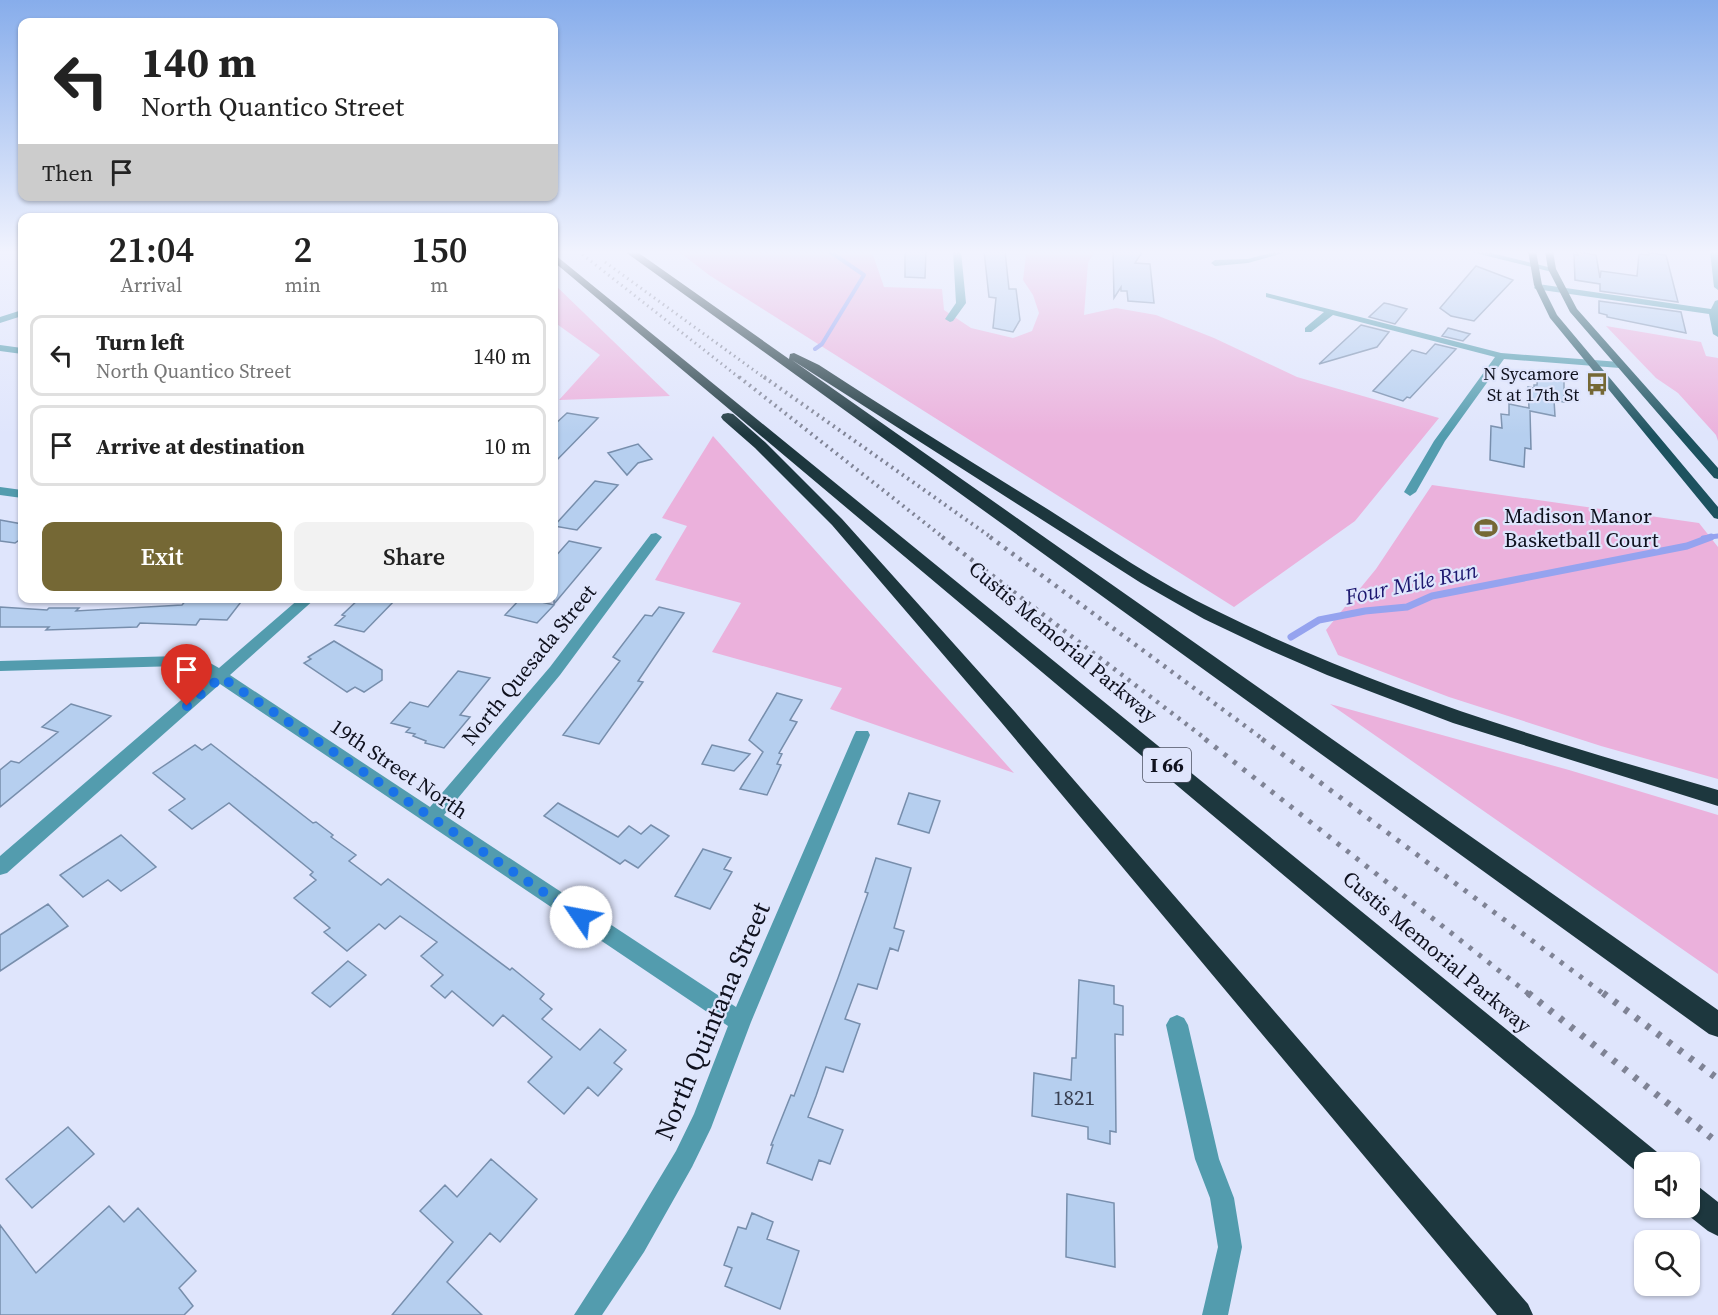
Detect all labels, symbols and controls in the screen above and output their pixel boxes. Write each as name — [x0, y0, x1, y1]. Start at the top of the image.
text: 140 m — [141, 33, 256, 91]
icon: left — [42, 42, 120, 120]
text: North Quantico Street — [141, 88, 404, 125]
icon: arrive — [105, 156, 138, 189]
text: Then — [42, 158, 93, 188]
text: 21:04 — [109, 225, 194, 274]
text: 2 — [293, 225, 312, 274]
text: 150 — [411, 225, 467, 274]
text: Arrival — [120, 271, 182, 299]
text: min — [285, 271, 321, 299]
text: m — [430, 271, 448, 299]
text: Turn left — [96, 327, 184, 357]
icon: left — [45, 339, 78, 372]
text: 140 m — [473, 341, 531, 371]
text: North Quantico Street — [96, 357, 291, 385]
place label: N Sycamore St at 17th St — [1483, 361, 1579, 407]
bus stop icon: N Sycamore St at 17th St — [1584, 371, 1610, 397]
icon: arrive — [45, 429, 78, 462]
text: Arrive at destination — [96, 431, 305, 461]
text: 10 m — [484, 431, 531, 461]
place label: Madison Manor Basketball Court — [1504, 501, 1659, 554]
sports icon: Madison Manor Basketball Court — [1473, 515, 1499, 541]
button: Exit — [42, 522, 282, 591]
button: Share — [294, 522, 534, 591]
street label: Custis Memorial Parkway — [963, 554, 1164, 729]
water label: Four Mile Run — [1341, 554, 1481, 612]
street label: North Quesada Street — [455, 578, 603, 751]
pin — [161, 644, 212, 706]
icon: arrive — [170, 653, 203, 686]
street label: 19th Street North — [325, 712, 474, 825]
road number: I 66 — [1143, 748, 1191, 782]
street label: Custis Memorial Parkway — [1337, 864, 1538, 1039]
position arrow — [549, 885, 613, 949]
street label: North Quintana Street — [646, 896, 779, 1146]
house number: 1821 — [1053, 1083, 1095, 1112]
map controls — [1634, 1152, 1700, 1296]
button: sound — [1634, 1152, 1700, 1218]
button: search — [1634, 1230, 1700, 1296]

